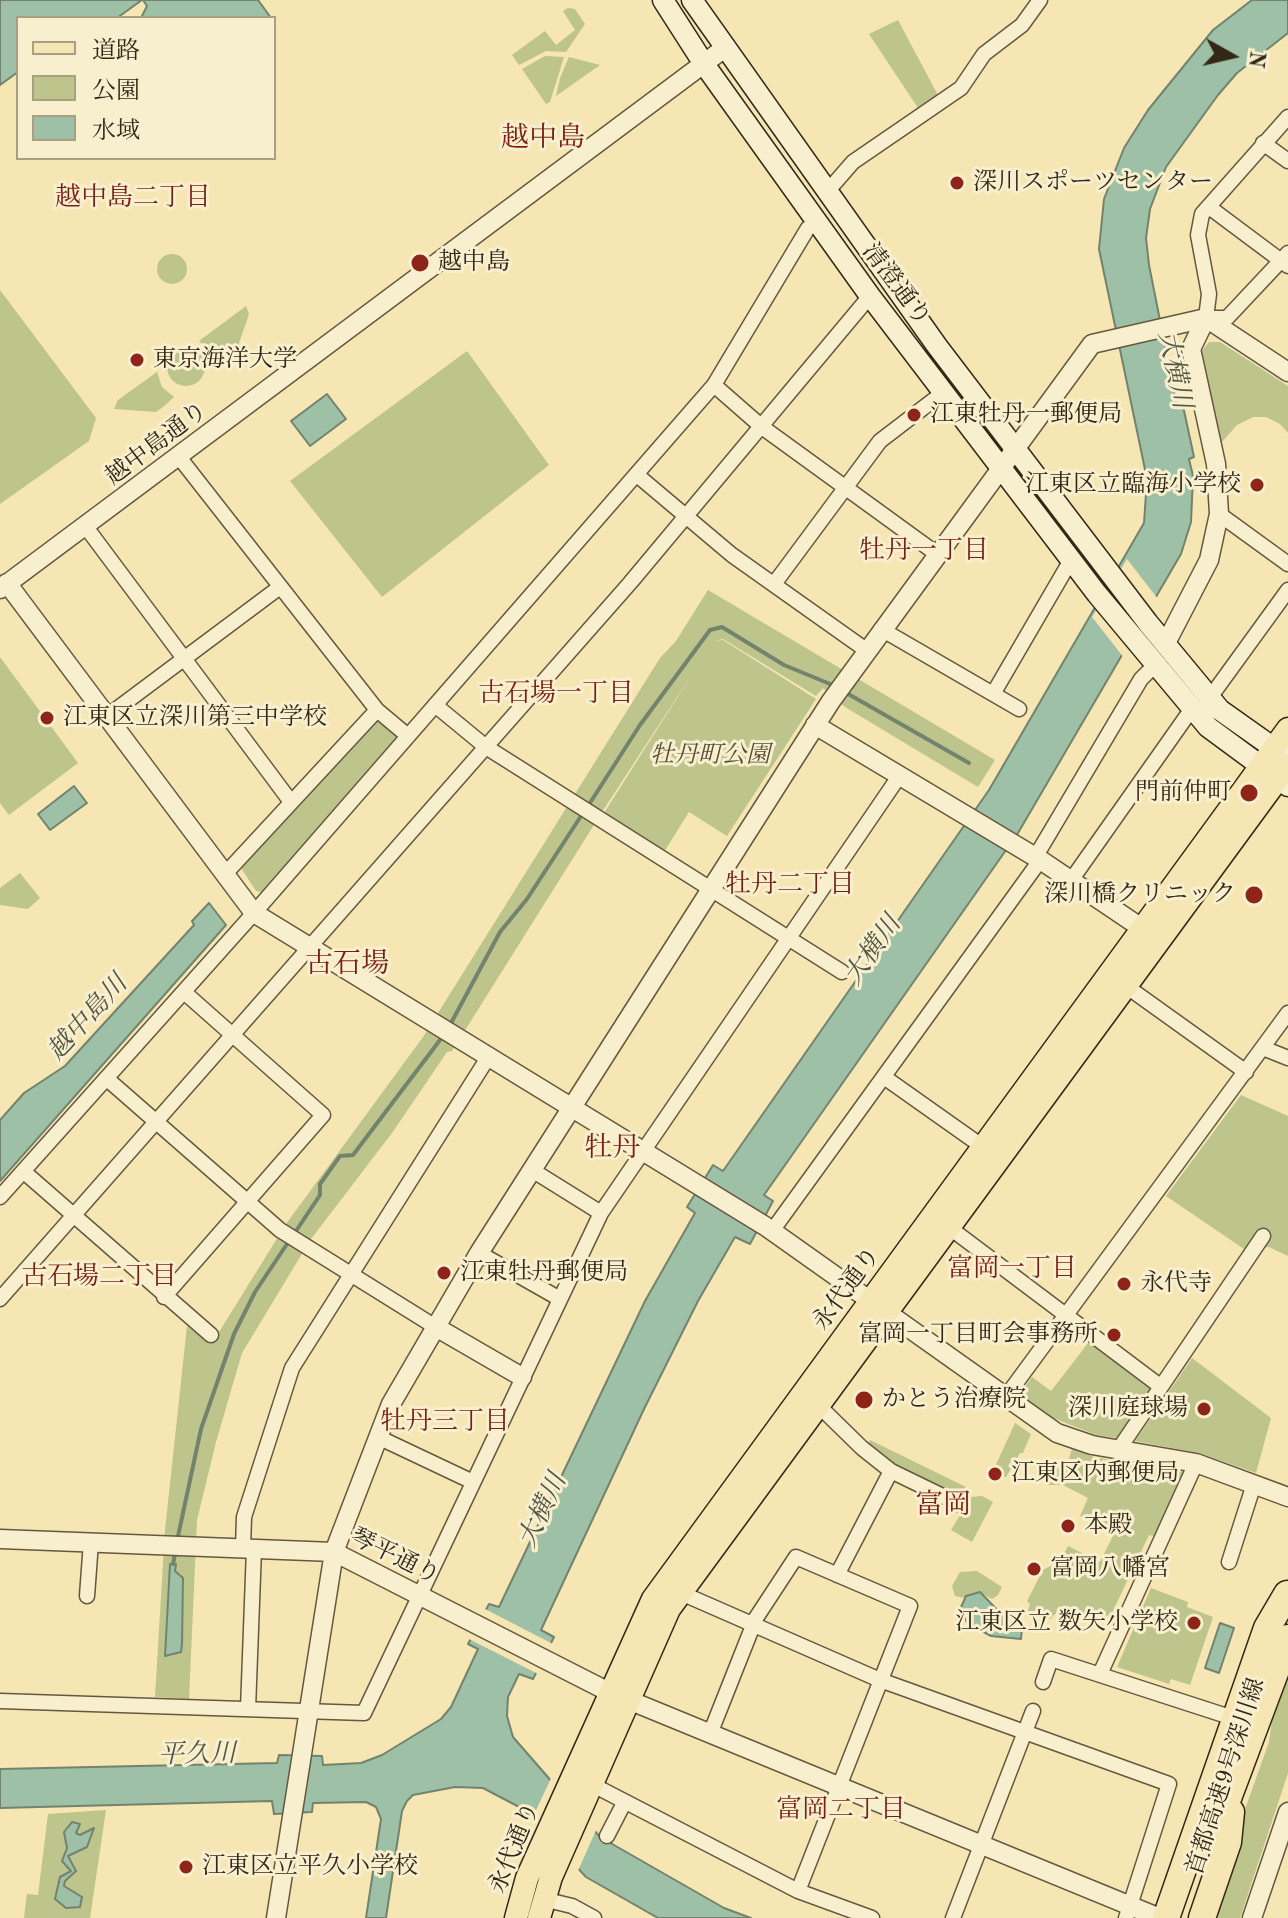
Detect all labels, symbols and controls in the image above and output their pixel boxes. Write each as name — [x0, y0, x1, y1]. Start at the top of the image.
legend — [16, 16, 276, 160]
north arrow — [1192, 16, 1272, 96]
text: 道路 — [92, 40, 140, 64]
text: N — [1244, 49, 1268, 69]
text: 公園 — [92, 80, 140, 104]
text: 水域 — [92, 120, 140, 144]
district label: 越中島 — [501, 122, 585, 156]
place label: 深川スポーツセンター — [973, 169, 1213, 197]
marker: 深川スポーツセンター — [948, 174, 966, 192]
district label: 越中島二丁目 — [55, 182, 211, 214]
street label: 清澄通り — [856, 238, 936, 332]
place label: 越中島 — [438, 249, 510, 277]
marker: 越中島 — [409, 252, 431, 274]
water label: 大横川 — [1151, 329, 1197, 411]
place label: 東京海洋大学 — [153, 346, 297, 374]
marker: 東京海洋大学 — [128, 351, 146, 369]
street label: 越中島通り — [100, 396, 214, 492]
place label: 江東牡丹一郵便局 — [930, 401, 1122, 429]
marker: 江東牡丹一郵便局 — [905, 406, 923, 424]
place label: 江東区立臨海小学校 — [1025, 471, 1241, 499]
marker: 江東区立臨海小学校 — [1248, 476, 1266, 494]
district label: 牡丹一丁目 — [859, 535, 989, 567]
district label: 古石場一丁目 — [478, 678, 634, 710]
place label: 江東区立深川第三中学校 — [63, 704, 327, 732]
marker: 江東区立深川第三中学校 — [38, 709, 56, 727]
park label: 牡丹町公園 — [650, 742, 770, 770]
place label: 門前仲町 — [1135, 779, 1231, 807]
marker: 門前仲町 — [1238, 782, 1260, 804]
district label: 牡丹二丁目 — [725, 869, 855, 901]
place label: 深川橋クリニック — [1044, 881, 1236, 909]
marker: 深川橋クリニック — [1243, 884, 1265, 906]
water label: 大横川 — [838, 910, 908, 992]
district label: 古石場 — [305, 948, 389, 982]
water label: 越中島川 — [42, 969, 134, 1067]
district label: 牡丹 — [584, 1132, 640, 1166]
street label: 永代通り — [807, 1242, 887, 1336]
district label: 富岡一丁目 — [947, 1253, 1077, 1285]
place label: 江東牡丹郵便局 — [460, 1259, 628, 1287]
district label: 古石場二丁目 — [21, 1261, 177, 1293]
marker: 江東牡丹郵便局 — [435, 1264, 453, 1282]
place label: 永代寺 — [1140, 1270, 1212, 1298]
marker: 永代寺 — [1115, 1275, 1133, 1293]
place label: 富岡一丁目町会事務所 — [858, 1321, 1098, 1349]
marker: 富岡一丁目町会事務所 — [1105, 1326, 1123, 1344]
place label: かとう治療院 — [882, 1386, 1026, 1414]
marker: かとう治療院 — [853, 1389, 875, 1411]
place label: 深川庭球場 — [1068, 1395, 1188, 1423]
marker: 深川庭球場 — [1195, 1400, 1213, 1418]
district label: 牡丹三丁目 — [380, 1406, 510, 1438]
place label: 江東区内郵便局 — [1011, 1460, 1179, 1488]
marker: 江東区内郵便局 — [986, 1465, 1004, 1483]
water label: 大横川 — [512, 1469, 574, 1553]
district label: 富岡 — [915, 1489, 971, 1523]
place label: 本殿 — [1084, 1512, 1132, 1540]
marker: 本殿 — [1059, 1517, 1077, 1535]
street label: 琴平通り — [346, 1523, 444, 1591]
place label: 富岡八幡宮 — [1050, 1555, 1170, 1583]
marker: 富岡八幡宮 — [1025, 1560, 1043, 1578]
place label: 江東区立 数矢小学校 — [955, 1609, 1178, 1637]
marker: 江東区立 数矢小学校 — [1185, 1614, 1203, 1632]
street label: 首都高速9号深川線 — [1180, 1675, 1272, 1879]
water label: 平久川 — [158, 1739, 236, 1771]
district label: 富岡二丁目 — [776, 1794, 906, 1826]
street label: 永代通り — [484, 1798, 546, 1898]
place label: 江東区立平久小学校 — [202, 1853, 418, 1881]
marker: 江東区立平久小学校 — [177, 1858, 195, 1876]

